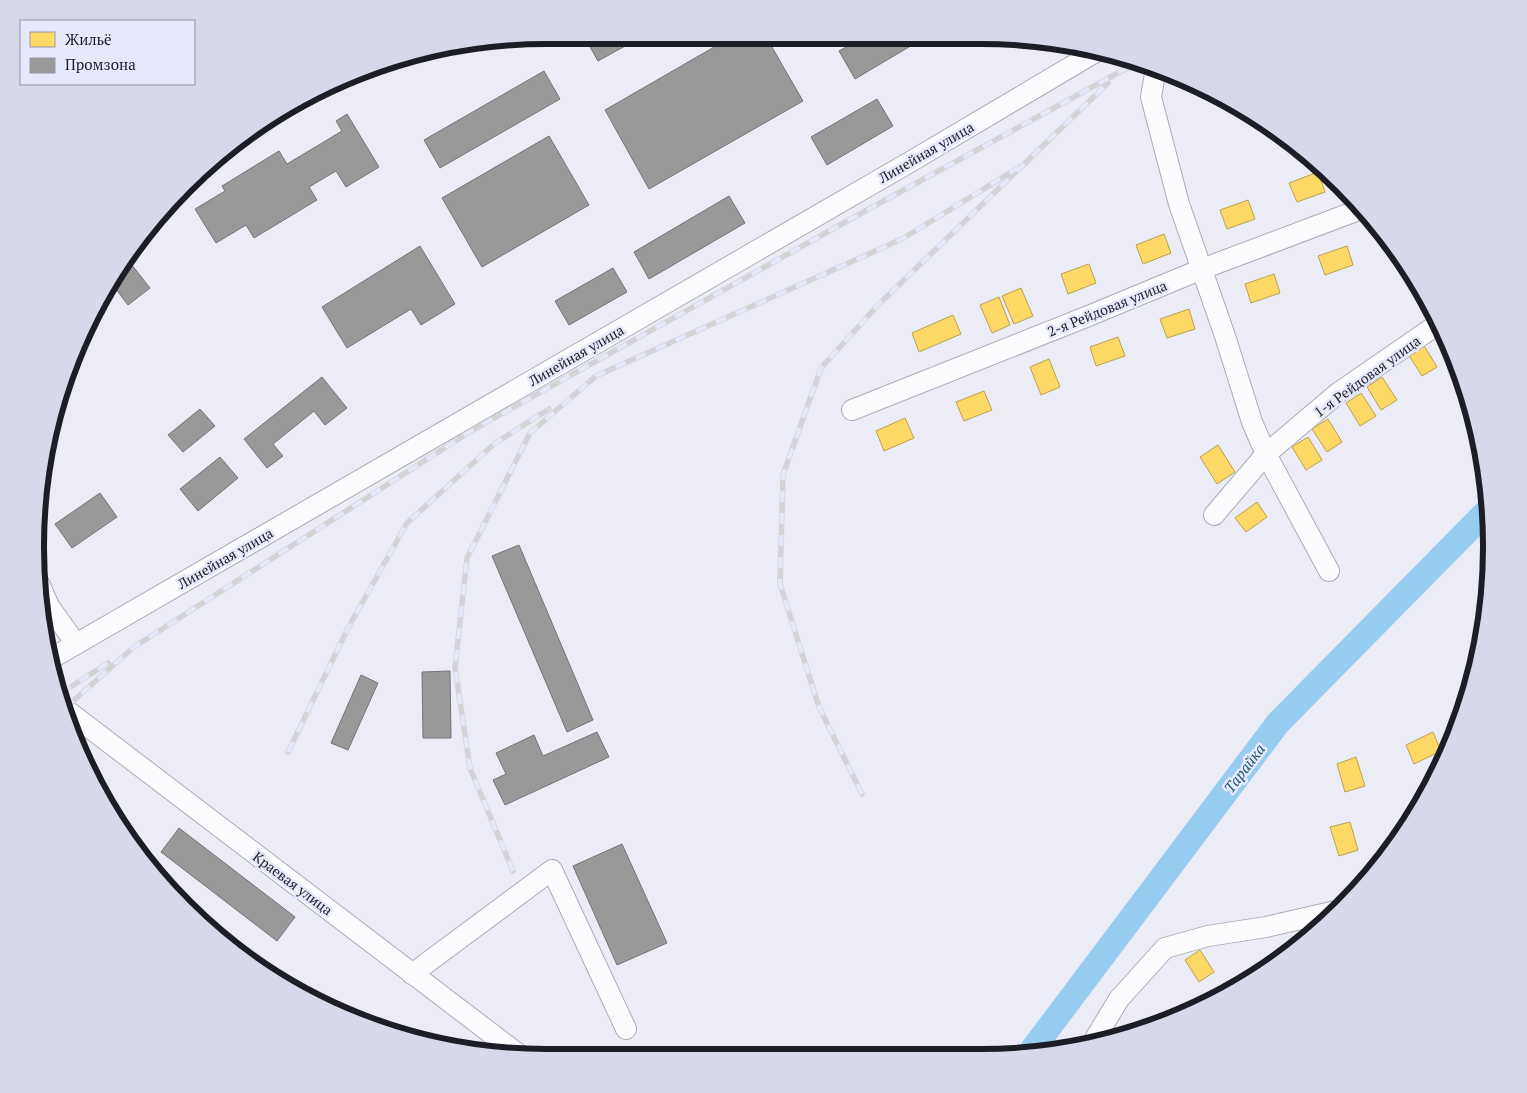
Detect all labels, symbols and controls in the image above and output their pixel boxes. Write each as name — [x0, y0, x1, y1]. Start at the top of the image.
legend — [20, 20, 195, 85]
text: Жильё — [65, 29, 112, 49]
text: Промзона — [65, 54, 136, 74]
street label: Линейная улица — [874, 117, 977, 187]
street label: 2-я Рейдовая улица — [1044, 275, 1170, 341]
street label: Линейная улица — [524, 320, 627, 390]
street label: 1-я Рейдовая улица — [1310, 331, 1424, 421]
street label: Линейная улица — [173, 523, 276, 593]
water label: Тарайка — [1219, 739, 1269, 797]
street label: Краевая улица — [249, 847, 337, 919]

